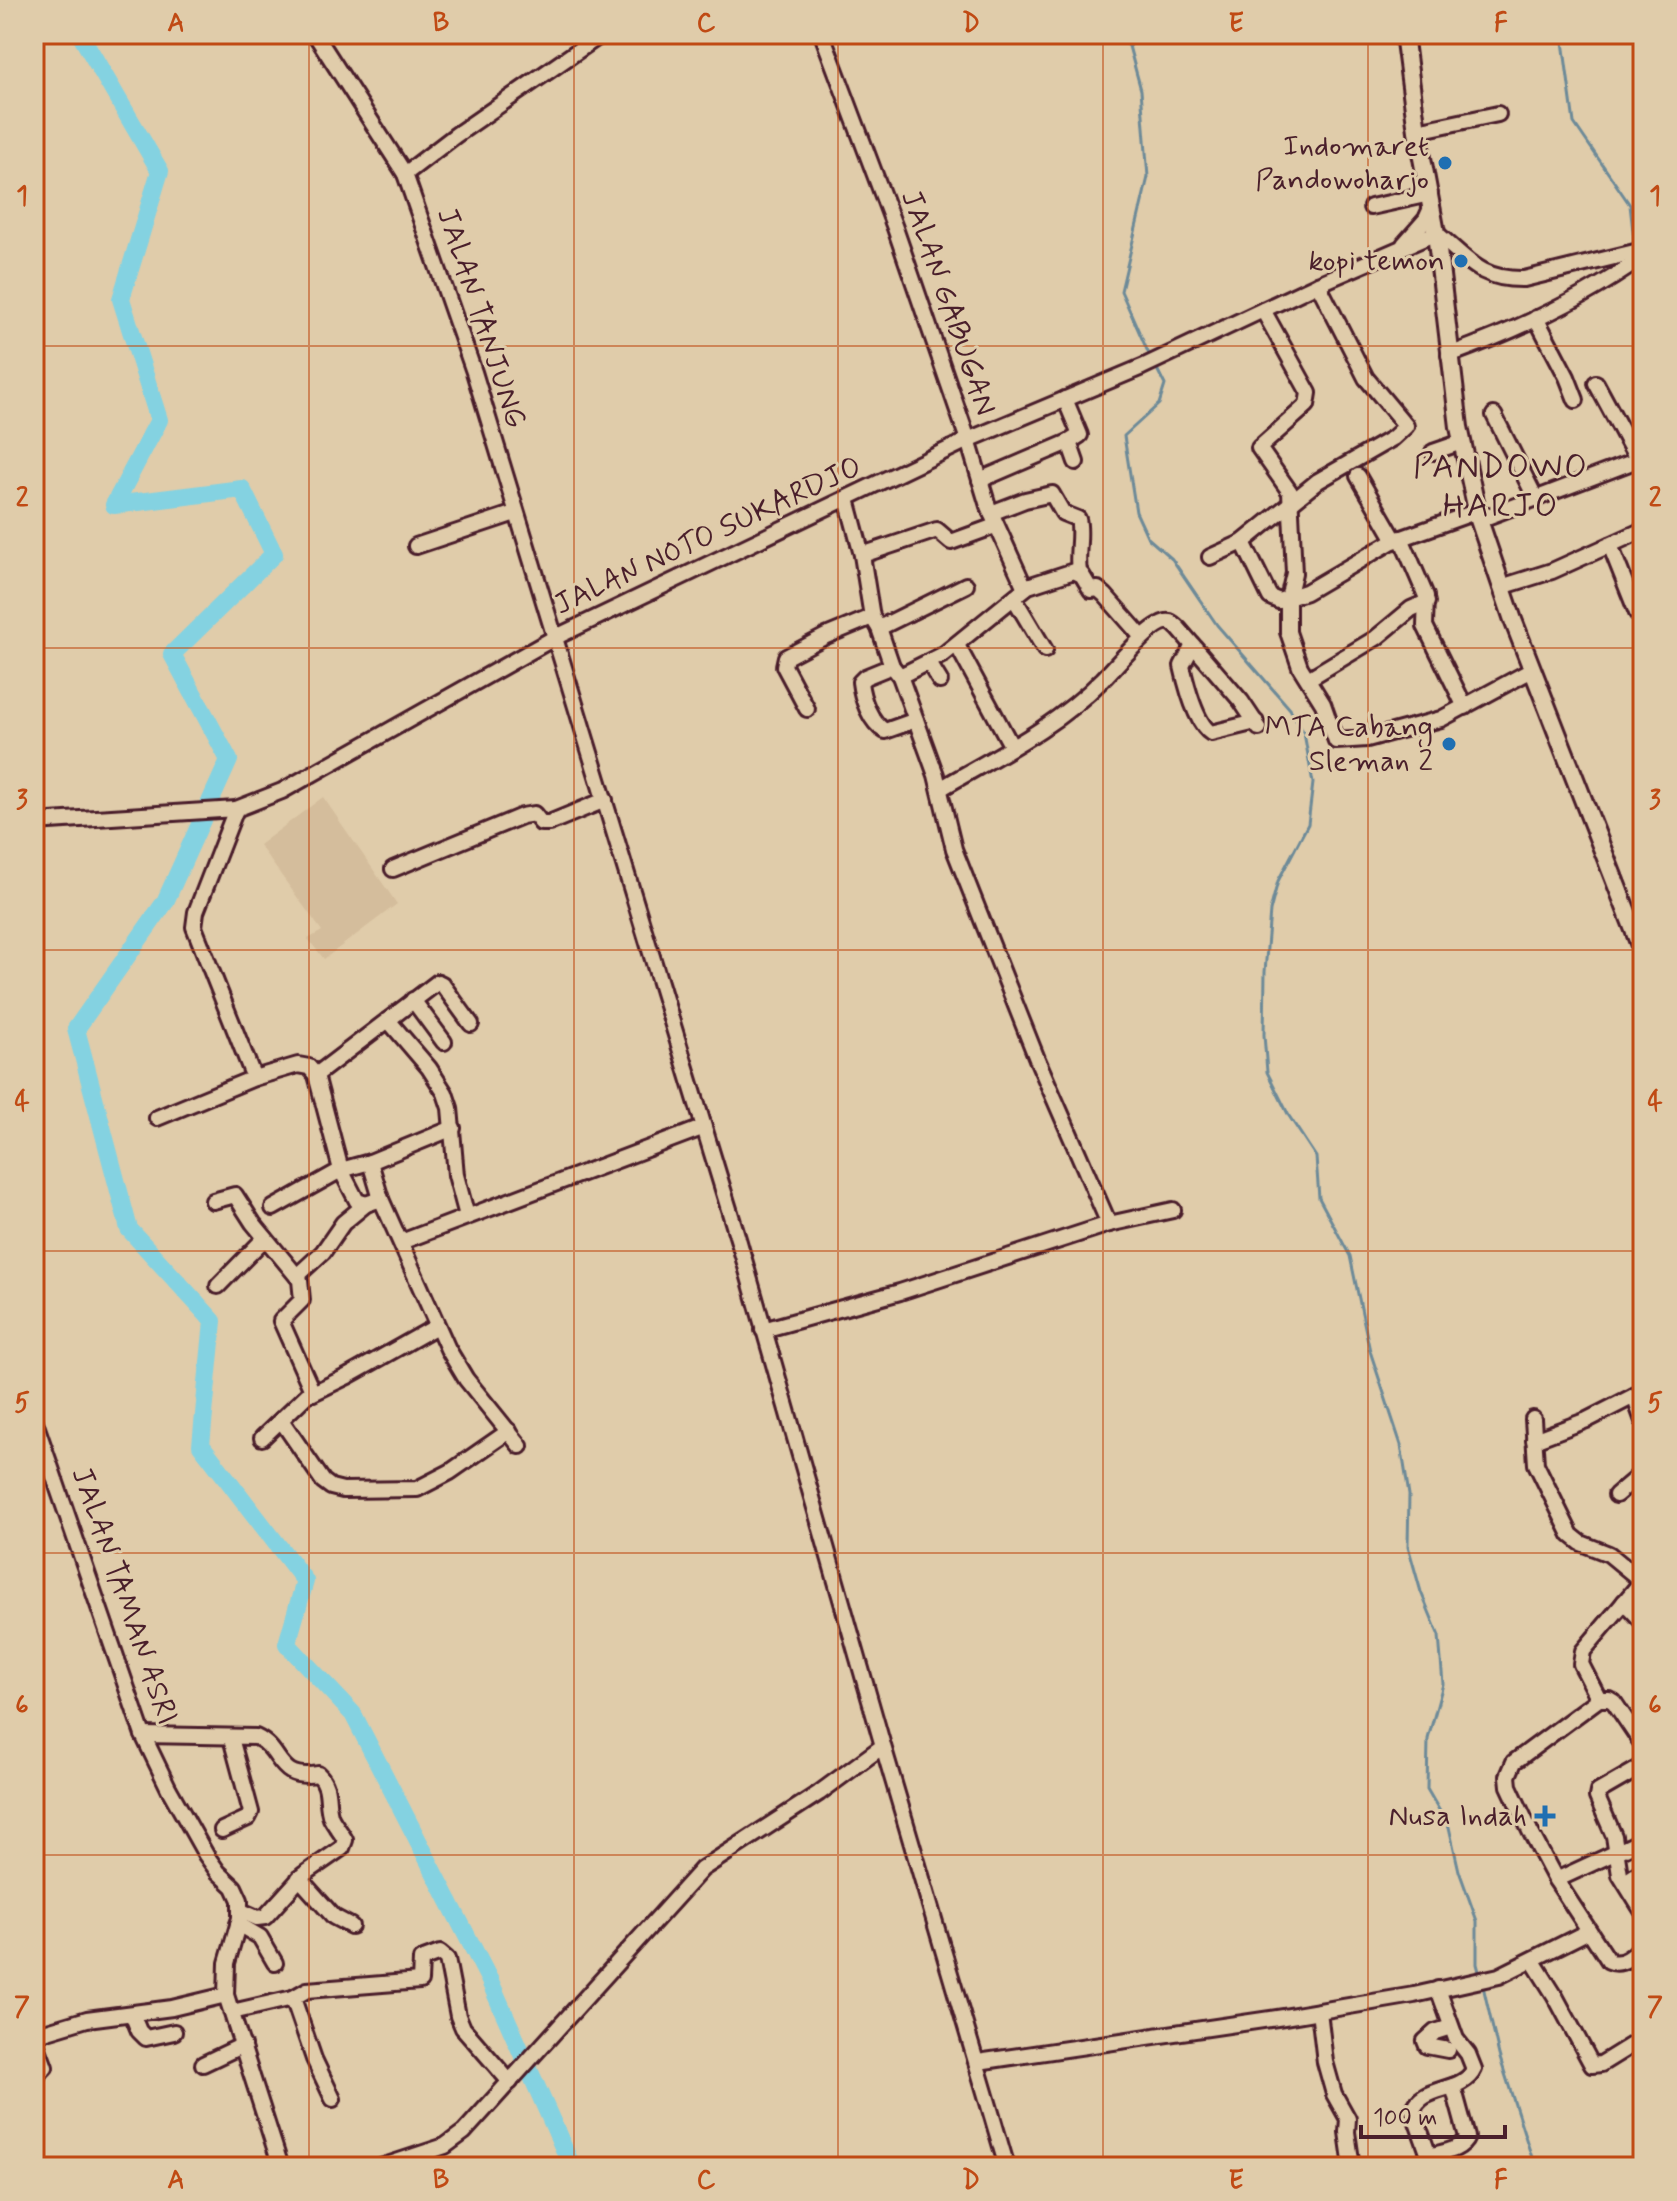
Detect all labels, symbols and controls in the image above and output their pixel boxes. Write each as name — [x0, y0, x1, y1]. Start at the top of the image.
text: A — [167, 7, 185, 41]
text: B — [433, 7, 449, 41]
text: C — [697, 7, 716, 41]
text: D — [962, 7, 980, 41]
text: E — [1228, 7, 1244, 41]
text: F — [1494, 7, 1508, 41]
place label: Indomaret Pandowoharjo — [1255, 127, 1429, 200]
marker: Indomaret Pandowoharjo — [1436, 154, 1454, 172]
text: 1 — [16, 180, 28, 214]
text: 1 — [1649, 180, 1661, 214]
street label: JALAN GABUGAN — [891, 185, 1005, 421]
street label: JALAN TANJUNG — [427, 203, 535, 433]
place label: kopi temon — [1308, 242, 1445, 281]
marker: kopi temon — [1452, 252, 1470, 270]
district label: PANDOWO HARJO — [1413, 445, 1589, 529]
street label: JALAN NOTO SUKARDJO — [548, 448, 868, 624]
text: 2 — [16, 482, 29, 516]
text: 2 — [1649, 482, 1662, 516]
place label: MTA Cabang Sleman 2 — [1265, 708, 1433, 781]
marker: MTA Cabang Sleman 2 — [1440, 735, 1458, 753]
text: 3 — [16, 784, 28, 818]
text: 3 — [1649, 784, 1661, 818]
text: 4 — [14, 1086, 30, 1120]
text: 4 — [1647, 1086, 1663, 1120]
text: 5 — [14, 1387, 30, 1421]
text: 5 — [1647, 1387, 1663, 1421]
street label: JALAN TAMAN ASRI — [62, 1462, 186, 1730]
text: 6 — [15, 1689, 29, 1723]
text: 6 — [1648, 1689, 1662, 1723]
place label: Nusa Indah — [1389, 1797, 1527, 1836]
marker: Nusa Indah — [1534, 1805, 1556, 1827]
text: 7 — [14, 1991, 30, 2025]
text: 7 — [1647, 1991, 1663, 2025]
scale bar — [1361, 2089, 1505, 2139]
text: 100 m — [1373, 2103, 1437, 2134]
text: A — [167, 2164, 185, 2198]
text: B — [433, 2164, 449, 2198]
text: C — [697, 2164, 716, 2198]
text: D — [962, 2164, 980, 2198]
text: E — [1228, 2164, 1244, 2198]
text: F — [1494, 2164, 1508, 2198]

